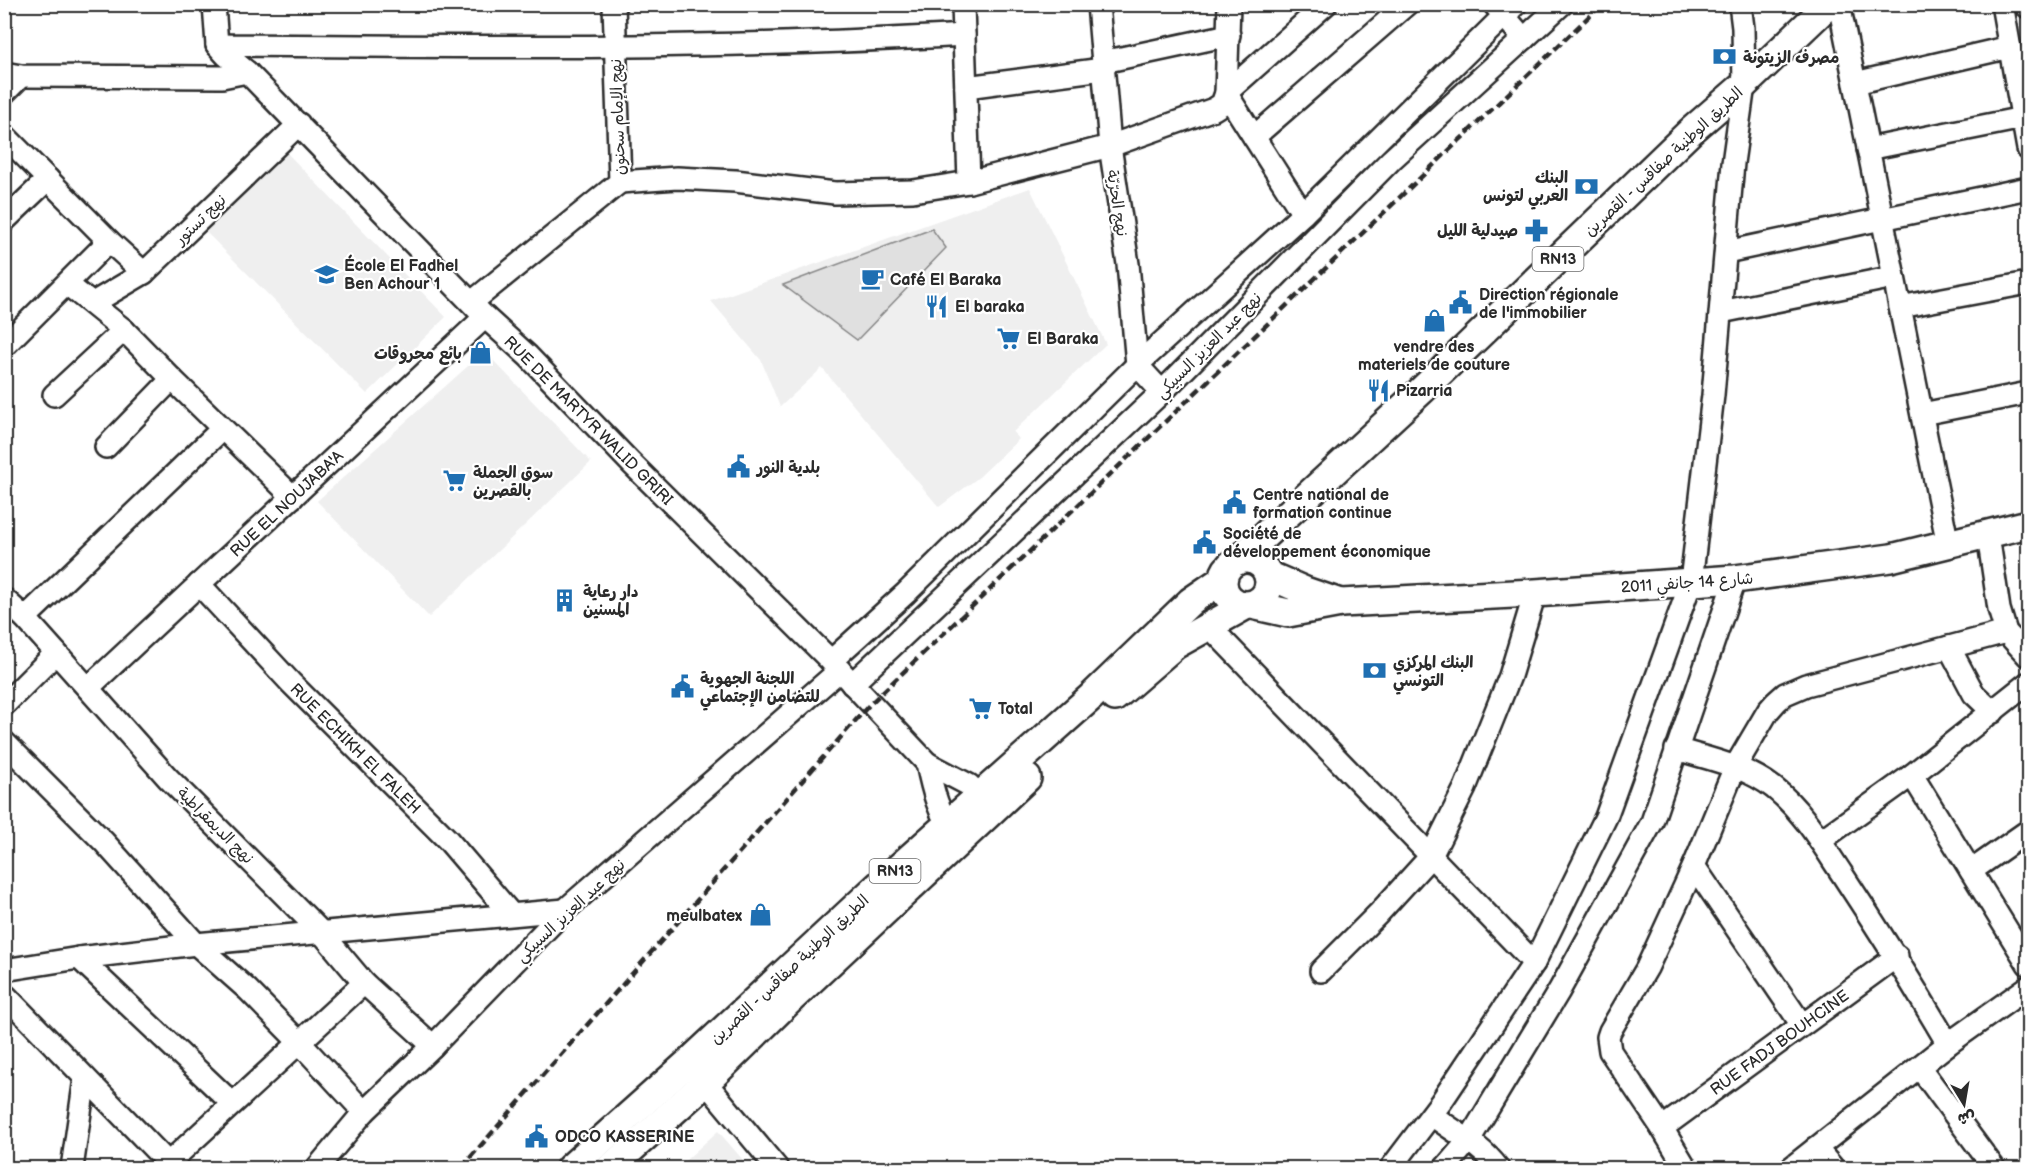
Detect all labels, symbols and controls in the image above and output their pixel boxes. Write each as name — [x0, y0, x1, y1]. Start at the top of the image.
bank icon: مصرف الزيتونة — [1712, 44, 1738, 70]
place label: مصرف الزيتونة — [1743, 49, 1839, 69]
street label: نهج الإمام سحنون — [607, 58, 632, 176]
street label: الطريق الوطنية صفاقس - القصرين — [1581, 83, 1747, 241]
street label: نهج الحرّيّة — [1102, 169, 1131, 238]
place label: البنك العربي لتونس — [1483, 169, 1568, 210]
bank icon: البنك العربي لتونس — [1573, 173, 1599, 199]
street label: نهج تستور — [170, 191, 231, 251]
pharmacy icon: صيدلية الليل — [1523, 217, 1549, 243]
place label: صيدلية الليل — [1437, 222, 1518, 241]
road number: RN13 — [1532, 247, 1584, 271]
place label: École El Fadhel Ben Achour 1 — [344, 254, 458, 294]
school or university icon: École El Fadhel Ben Achour 1 — [313, 261, 339, 287]
cafe icon: Café El Baraka — [859, 266, 885, 292]
place label: Café El Baraka — [890, 271, 1002, 290]
place label: Direction régionale de l'immobilier — [1479, 286, 1619, 323]
street label: نهج عبد العزيز السبيكي — [1152, 289, 1269, 406]
public building icon: Direction régionale de l'immobilier — [1448, 290, 1474, 316]
restaurant icon: El baraka — [924, 293, 950, 319]
place label: El baraka — [955, 298, 1025, 317]
shop icon: vendre des materiels de couture — [1421, 308, 1447, 334]
supermarket icon: El Baraka — [996, 325, 1022, 351]
place label: El Baraka — [1027, 330, 1099, 349]
street label: RUE DE MARTYR WALID GRIRI — [499, 333, 677, 510]
place label: vendre des materiels de couture — [1358, 338, 1510, 375]
shop icon: بائع محروقات — [467, 340, 493, 366]
place label: بائع محروقات — [374, 345, 462, 365]
restaurant icon: Pizarria — [1365, 377, 1391, 403]
place label: Pizarria — [1396, 382, 1453, 401]
street label: RUE EL NOUJABA'A — [227, 447, 348, 561]
public building icon: بلدية النور — [726, 454, 752, 480]
place label: بلدية النور — [755, 459, 820, 479]
place label: سوق الجملة بالقصرين — [473, 464, 553, 501]
supermarket icon: سوق الجملة بالقصرين — [442, 468, 468, 494]
place label: Centre national de formation continue — [1253, 486, 1392, 523]
public building icon: Centre national de formation continue — [1222, 490, 1248, 516]
place label: Société de développement économique — [1223, 525, 1431, 562]
public building icon: Société de développement économique — [1192, 529, 1218, 555]
street label: شارع 14 جانفي 2011 — [1620, 569, 1754, 602]
place label: دار رعاية المسنين — [583, 583, 638, 620]
building icon: دار رعاية المسنين — [552, 587, 578, 613]
place label: البنك المركزي التونسي — [1393, 654, 1473, 695]
bank icon: البنك المركزي التونسي — [1362, 658, 1388, 684]
place label: اللجنة الجهوية للتضامن الإجتماعي — [700, 670, 820, 711]
public building icon: اللجنة الجهوية للتضامن الإجتماعي — [669, 674, 695, 700]
street label: RUE ECHIKH EL FALEH — [286, 680, 424, 818]
supermarket icon: Total — [967, 695, 993, 721]
place label: Total — [998, 700, 1033, 719]
street label: نهج الديمقراطية — [173, 784, 257, 868]
street label: نهج عبد العزيز السبيكي — [513, 856, 632, 969]
road number: RN13 — [870, 859, 920, 883]
street label: الطريق الوطنية صفاقس - القصرين — [707, 891, 873, 1049]
shop icon: meulbatex — [747, 902, 773, 928]
place label: meulbatex — [666, 907, 742, 926]
street label: RUE FADJ BOUHCINE — [1707, 987, 1853, 1100]
north arrow — [1934, 1074, 1994, 1134]
text: ش — [1956, 1106, 1977, 1128]
public building icon: ODCO KASSERINE — [524, 1123, 550, 1149]
place label: ODCO KASSERINE — [555, 1128, 694, 1147]

